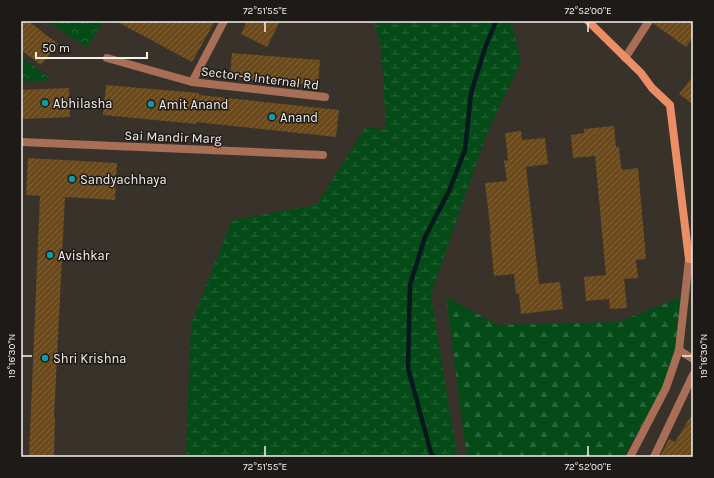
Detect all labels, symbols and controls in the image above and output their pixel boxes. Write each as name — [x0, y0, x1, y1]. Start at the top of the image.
text: 72°51'55"E — [243, 5, 287, 17]
text: 72°52'00"E — [564, 5, 612, 17]
scale bar — [36, 34, 147, 60]
text: 50 m — [42, 41, 70, 55]
street label: Sector-8 Internal Rd — [200, 63, 320, 93]
place label: Abhilasha — [53, 96, 113, 111]
place label: Amit Anand — [159, 97, 229, 112]
marker: Abhilasha — [40, 98, 50, 108]
marker: Amit Anand — [146, 99, 156, 109]
place label: Anand — [280, 110, 318, 125]
marker: Anand — [267, 112, 277, 122]
street label: Sai Mandir Marg — [124, 128, 223, 146]
place label: Sandyachhaya — [80, 172, 167, 187]
marker: Sandyachhaya — [67, 174, 77, 184]
place label: Avishkar — [58, 248, 110, 263]
marker: Avishkar — [45, 250, 55, 260]
text: 19°16'30"N — [6, 334, 18, 378]
text: 19°16'30"N — [698, 334, 710, 378]
place label: Shri Krishna — [53, 351, 127, 366]
marker: Shri Krishna — [40, 353, 50, 363]
text: 72°51'55"E — [243, 461, 287, 473]
text: 72°52'00"E — [564, 461, 612, 473]

